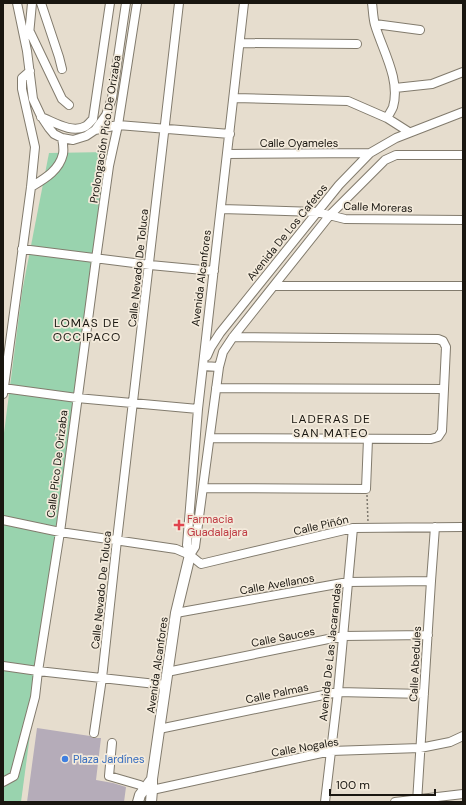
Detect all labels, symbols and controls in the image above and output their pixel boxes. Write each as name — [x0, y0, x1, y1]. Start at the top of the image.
street label: Prolongación Pico De Orizaba — [86, 54, 124, 204]
street label: Calle Oyameles — [260, 136, 338, 150]
street label: Avenida De Los Cafetos — [244, 181, 330, 283]
street label: Calle Moreras — [343, 199, 413, 215]
street label: Calle Nevado De Toluca — [125, 208, 151, 328]
street label: Avenida Alcanfores — [188, 229, 214, 327]
district label: LOMAS DE OCCIPACO — [53, 315, 121, 345]
street label: Calle Pico De Orizaba — [43, 409, 71, 519]
district label: LADERAS DE SAN MATEO — [291, 411, 371, 441]
place label: Farmacia Guadalajara — [187, 512, 248, 539]
street label: Calle Piñón — [292, 512, 350, 538]
marker: Farmacia Guadalajara — [174, 520, 184, 530]
street label: Calle Nevado De Toluca — [88, 530, 114, 650]
street label: Calle Avellanos — [239, 571, 315, 597]
street label: Avenida De Las Jacarandas — [316, 582, 344, 722]
street label: Avenida Alcanfores — [143, 616, 171, 714]
street label: Calle Sauces — [250, 624, 316, 650]
street label: Calle Abedules — [406, 626, 424, 702]
street label: Calle Palmas — [244, 680, 310, 706]
street label: Calle Nogales — [270, 734, 340, 760]
place label: Plaza Jardínes — [73, 752, 145, 766]
marker: Plaza Jardínes — [60, 754, 70, 764]
scale bar — [330, 771, 435, 797]
text: 100 m — [336, 777, 370, 793]

